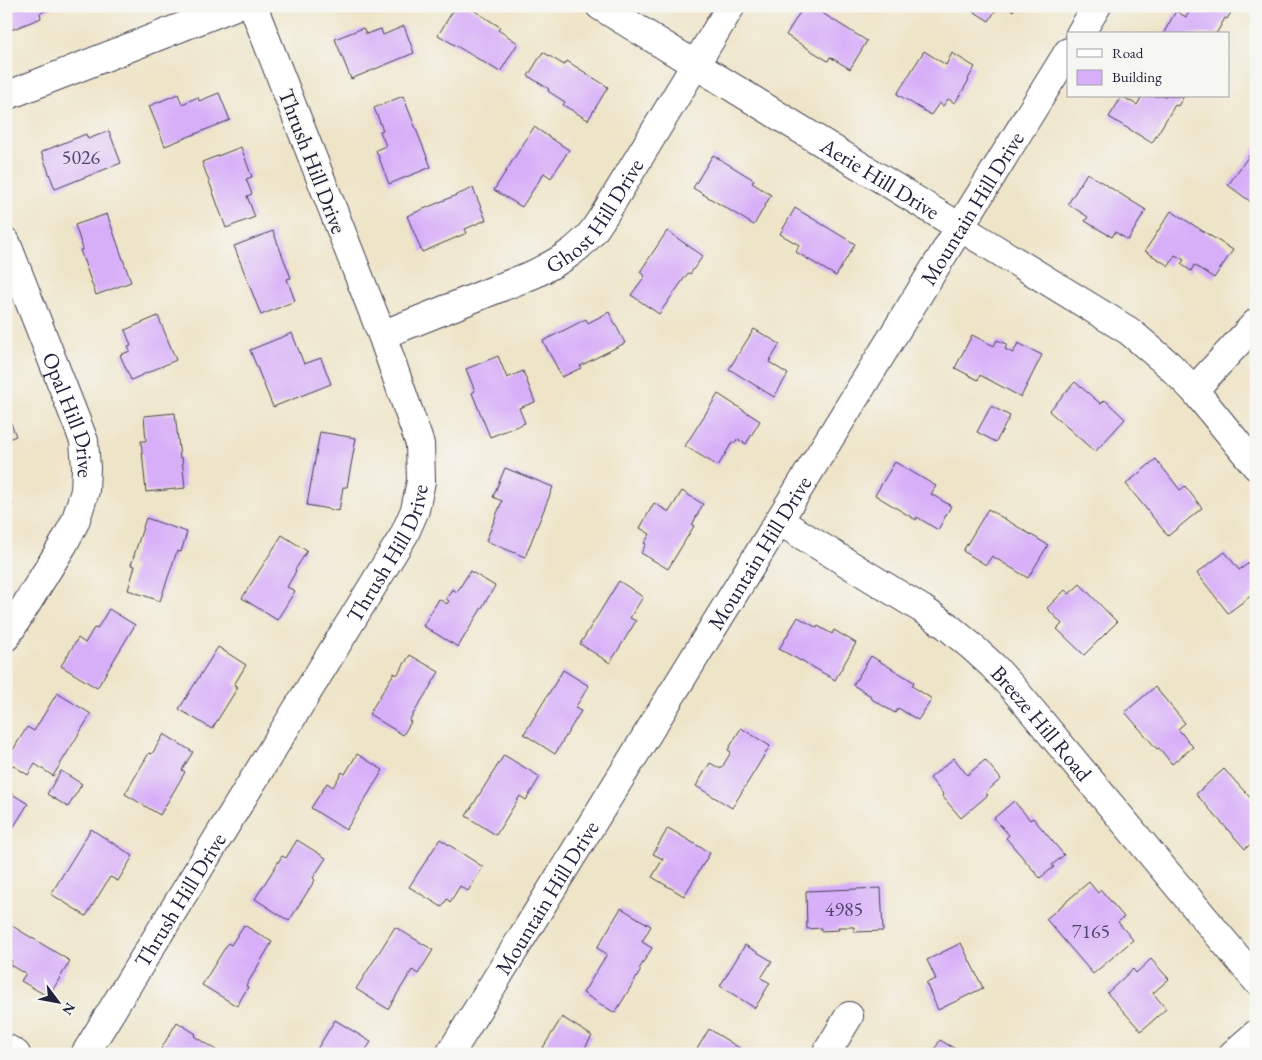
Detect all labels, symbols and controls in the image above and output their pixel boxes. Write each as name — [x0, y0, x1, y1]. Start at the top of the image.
legend — [1067, 32, 1230, 98]
text: Road — [1112, 43, 1144, 62]
text: Building — [1112, 67, 1162, 86]
street label: Thrush Hill Drive — [272, 85, 354, 238]
street label: Mountain Hill Drive — [914, 125, 1031, 291]
street label: Aerie Hill Drive — [814, 130, 945, 226]
house number: 5026 — [62, 144, 101, 170]
street label: Ghost Hill Drive — [541, 153, 650, 280]
street label: Opal Hill Drive — [36, 348, 100, 479]
street label: Mountain Hill Drive — [701, 470, 818, 635]
street label: Thrush Hill Drive — [340, 481, 435, 628]
street label: Breeze Hill Road — [984, 659, 1099, 788]
street label: Mountain Hill Drive — [489, 815, 606, 980]
street label: Thrush Hill Drive — [128, 827, 233, 973]
house number: 4985 — [825, 896, 863, 922]
house number: 7165 — [1072, 918, 1110, 944]
north arrow — [32, 978, 82, 1028]
text: N — [58, 999, 80, 1019]

